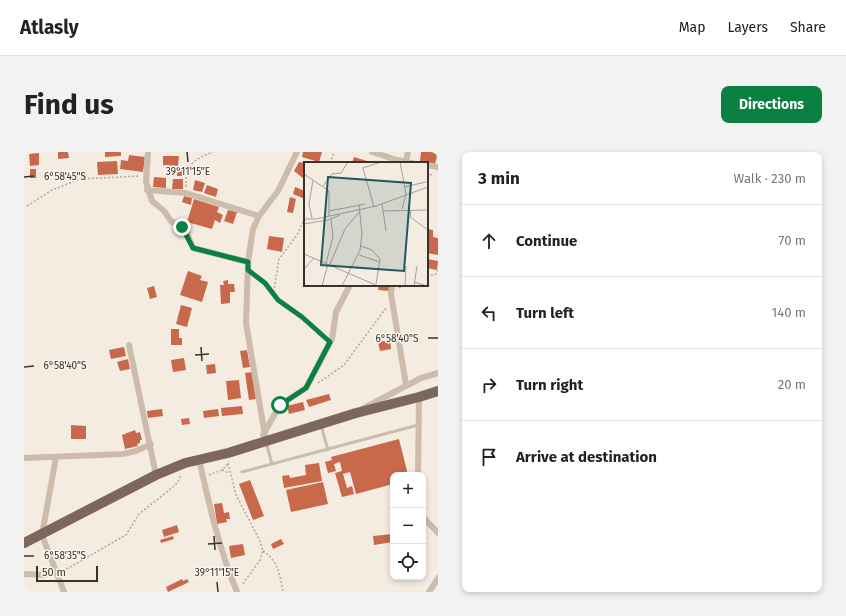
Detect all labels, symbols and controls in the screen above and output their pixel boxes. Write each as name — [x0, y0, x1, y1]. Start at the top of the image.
text: Atlasly — [20, 16, 79, 39]
text: Map — [679, 19, 705, 36]
text: Layers — [727, 19, 768, 36]
text: Share — [790, 19, 826, 36]
button: Directions — [721, 86, 822, 123]
text: Find us — [24, 88, 114, 121]
inset map — [304, 162, 428, 286]
text: 39°11'15"E — [166, 166, 210, 178]
text: 3 min — [478, 168, 520, 189]
text: 6°58'45"S — [44, 171, 87, 183]
text: Walk · 230 m — [734, 171, 806, 186]
route end — [173, 218, 191, 236]
icon: ahead — [478, 230, 500, 252]
text: Continue — [516, 232, 577, 250]
text: 70 m — [779, 233, 806, 248]
icon: left — [478, 302, 500, 324]
text: Turn left — [516, 304, 574, 322]
text: 140 m — [772, 305, 806, 320]
text: 6°58'40"S — [376, 333, 419, 345]
text: 6°58'40"S — [44, 360, 87, 372]
icon: right — [478, 374, 500, 396]
text: Turn right — [516, 376, 583, 394]
text: 20 m — [778, 377, 806, 392]
route start — [271, 396, 289, 414]
icon: arrive — [478, 446, 500, 468]
text: Arrive at destination — [516, 448, 657, 466]
map controls — [390, 472, 426, 580]
button: + — [390, 472, 426, 508]
button: − — [390, 508, 426, 544]
button: locate — [390, 544, 426, 580]
text: 6°58'35"S — [44, 550, 87, 562]
scale bar — [36, 564, 98, 583]
text: 50 m — [42, 566, 66, 579]
text: 39°11'15"E — [195, 567, 239, 579]

